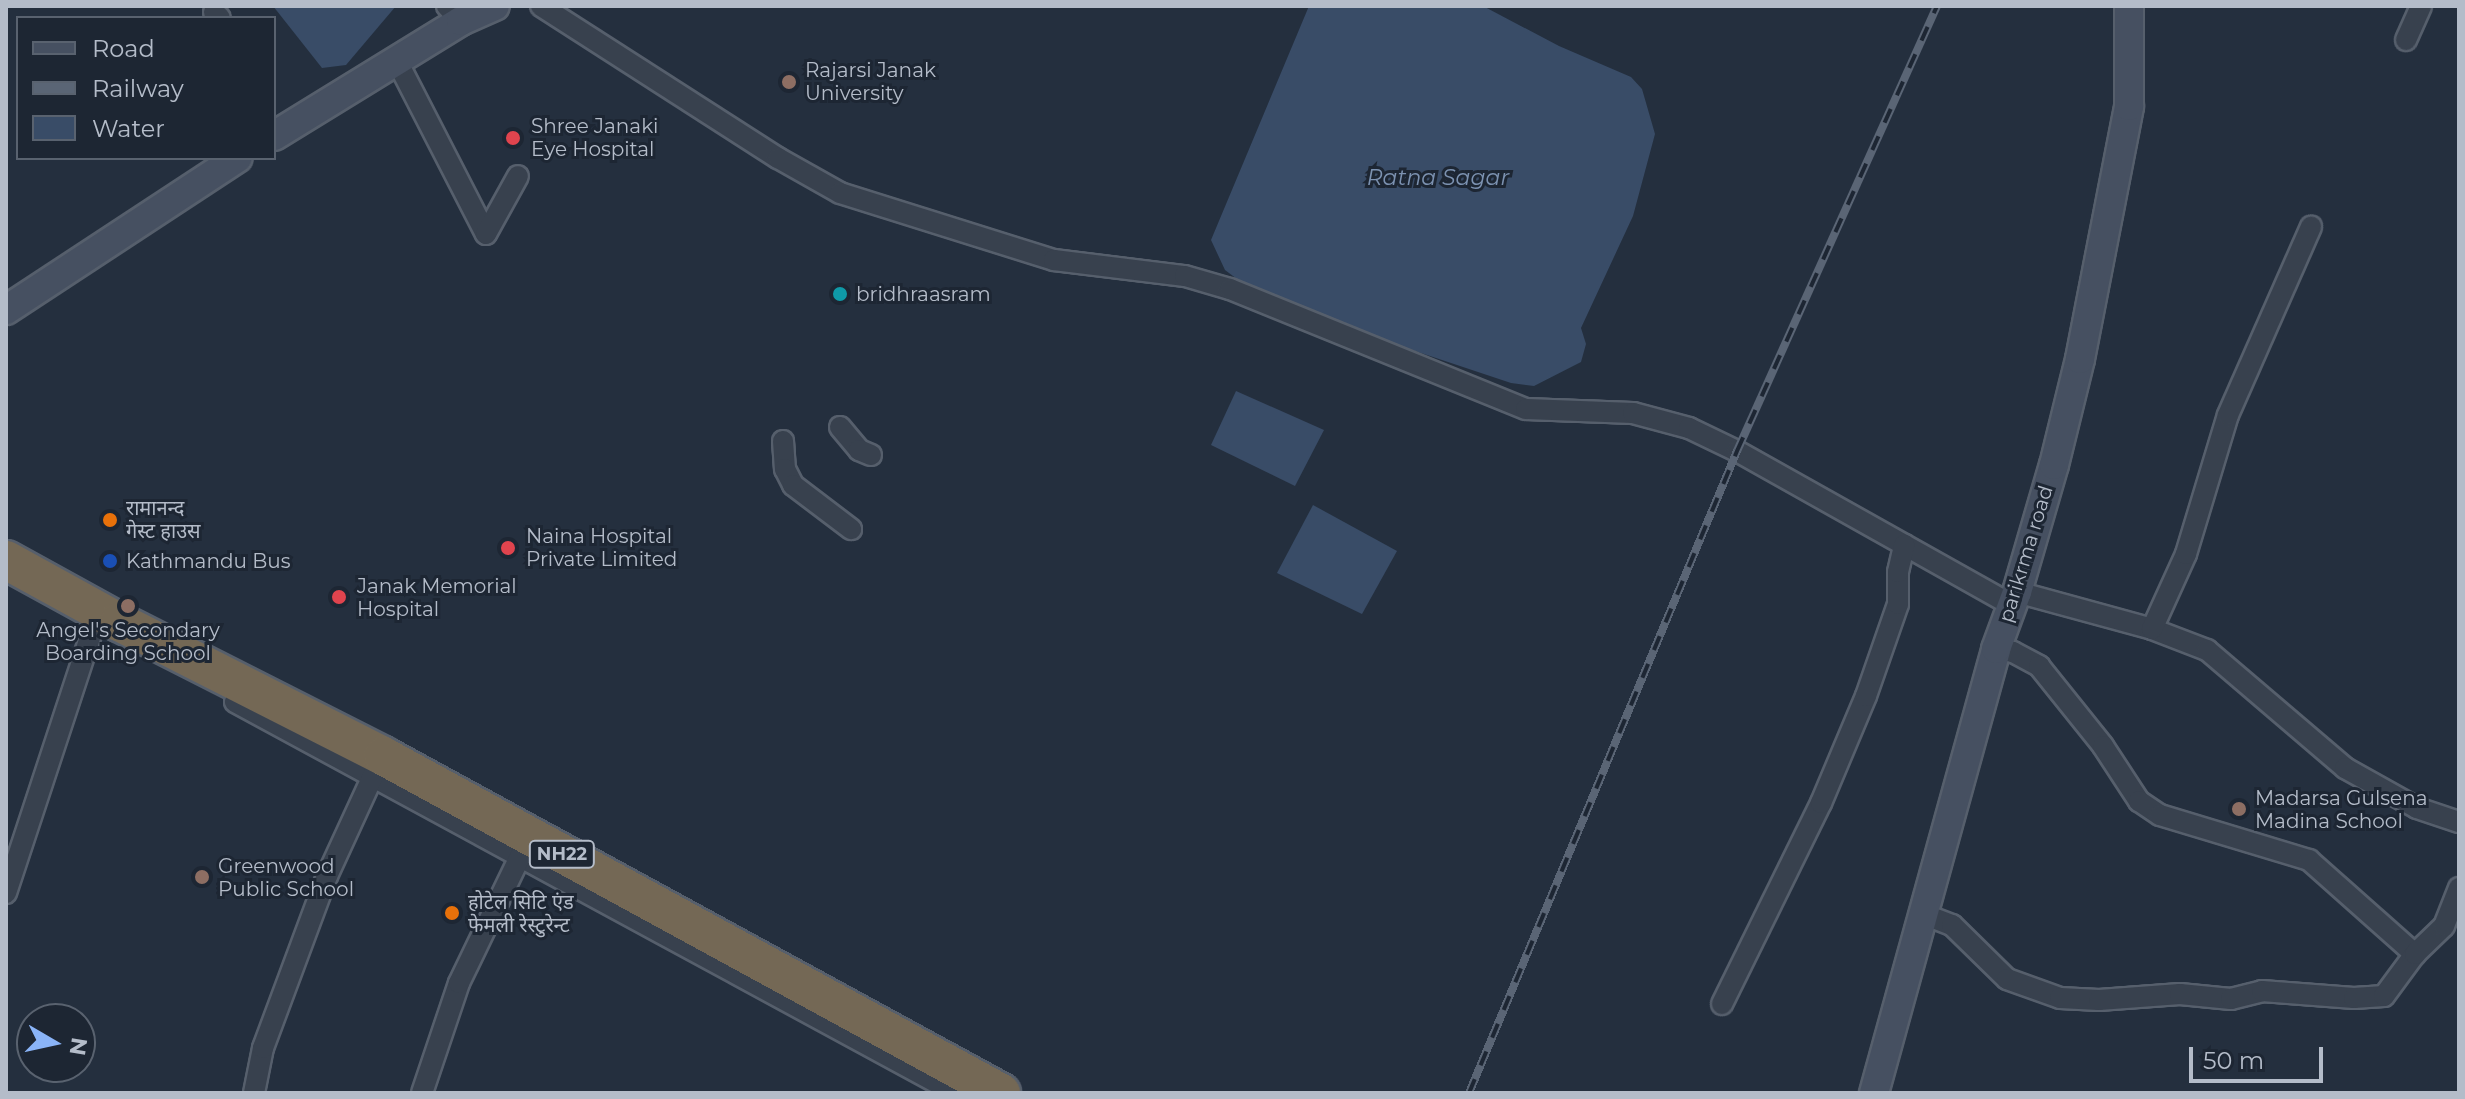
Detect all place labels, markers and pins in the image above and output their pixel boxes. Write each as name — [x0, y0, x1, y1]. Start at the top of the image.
place label: Rajarsi Janak University — [805, 58, 936, 105]
marker: Rajarsi Janak University — [780, 73, 798, 91]
place label: Shree Janaki Eye Hospital — [531, 114, 658, 161]
marker: Shree Janaki Eye Hospital — [502, 127, 524, 149]
place label: bridhraasram — [856, 282, 991, 306]
marker: bridhraasram — [831, 285, 849, 303]
place label: रामानन्द गेस्ट हाउस — [126, 496, 201, 543]
marker: रामानन्द गेस्ट हाउस — [101, 511, 119, 529]
place label: Naina Hospital Private Limited — [526, 524, 677, 571]
marker: Naina Hospital Private Limited — [497, 537, 519, 559]
place label: Kathmandu Bus — [126, 549, 290, 573]
marker: Kathmandu Bus — [101, 552, 119, 570]
place label: Janak Memorial Hospital — [357, 574, 517, 621]
marker: Janak Memorial Hospital — [328, 586, 350, 608]
marker: Angel's Secondary Boarding School — [119, 597, 137, 615]
place label: Angel's Secondary Boarding School — [36, 618, 220, 665]
place label: Madarsa Gulsena Madina School — [2255, 786, 2427, 833]
marker: Madarsa Gulsena Madina School — [2230, 800, 2248, 818]
place label: Greenwood Public School — [218, 854, 354, 901]
marker: Greenwood Public School — [193, 868, 211, 886]
place label: होटेल सिटि एंड फेमली रेस्टुरेन्ट — [468, 890, 574, 937]
marker: होटेल सिटि एंड फेमली रेस्टुरेन्ट — [443, 904, 461, 922]

